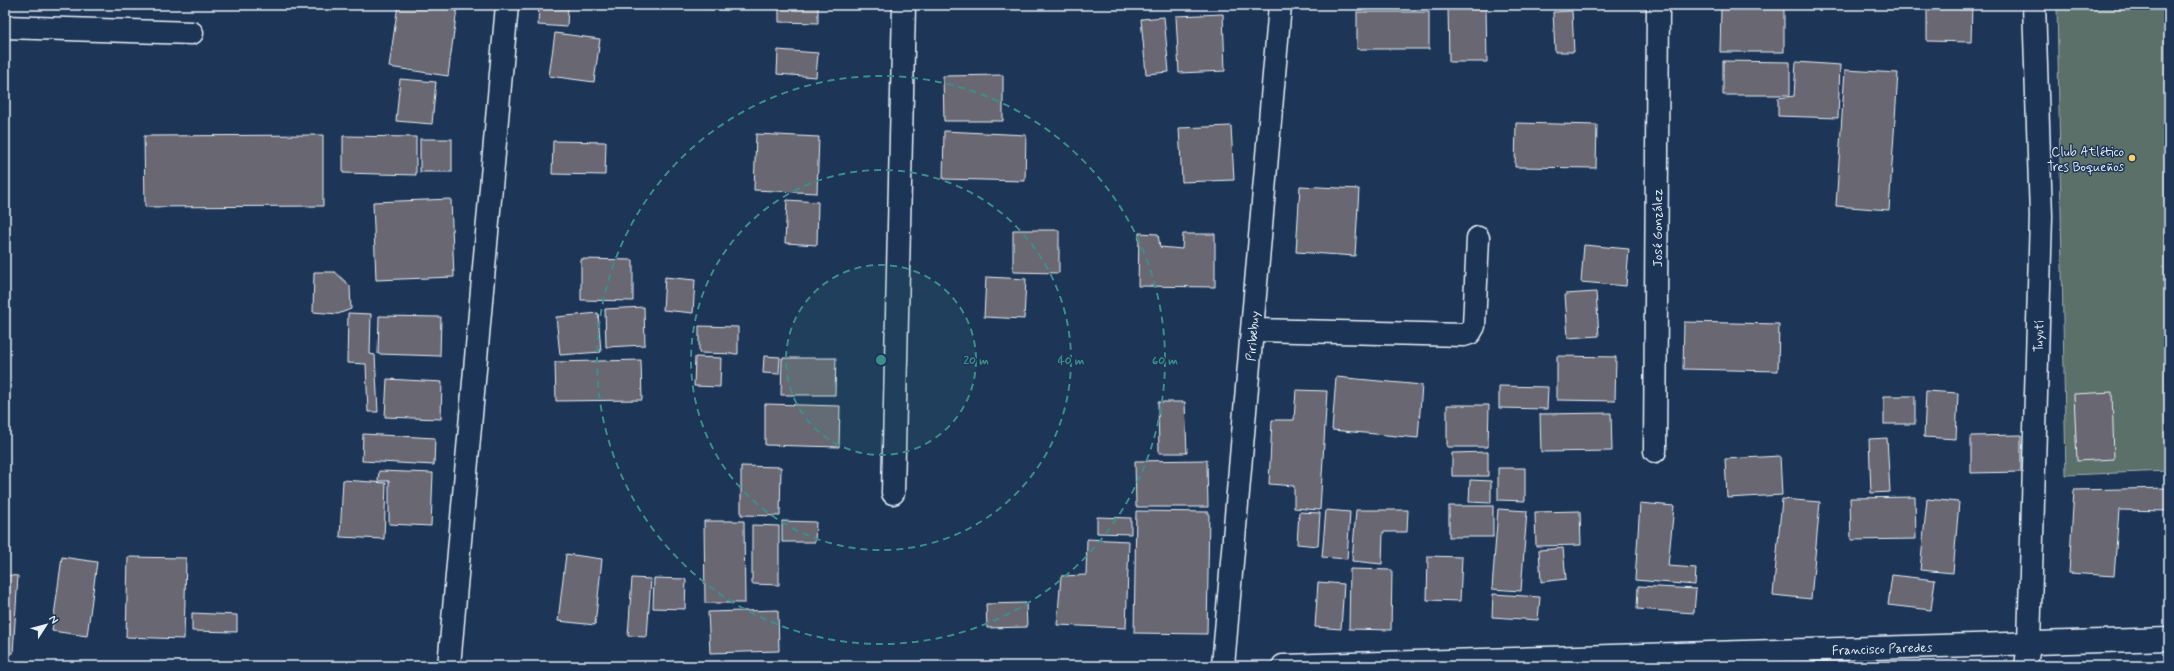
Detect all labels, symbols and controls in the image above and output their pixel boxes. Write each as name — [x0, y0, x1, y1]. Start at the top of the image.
place label: Club Atlético Tres Boqueños — [2047, 144, 2124, 176]
marker: Club Atlético Tres Boqueños — [2127, 153, 2137, 163]
street label: José González — [1650, 189, 1667, 267]
street label: Piribebuy — [1243, 310, 1264, 362]
street label: Tuyutí — [2030, 320, 2049, 352]
centre of rings — [874, 353, 888, 367]
text: 20 m — [963, 353, 989, 369]
text: 40 m — [1058, 353, 1085, 369]
text: 60 m — [1152, 353, 1178, 369]
north arrow — [26, 605, 66, 645]
text: N — [45, 613, 61, 627]
street label: Francisco Paredes — [1832, 639, 1933, 660]

